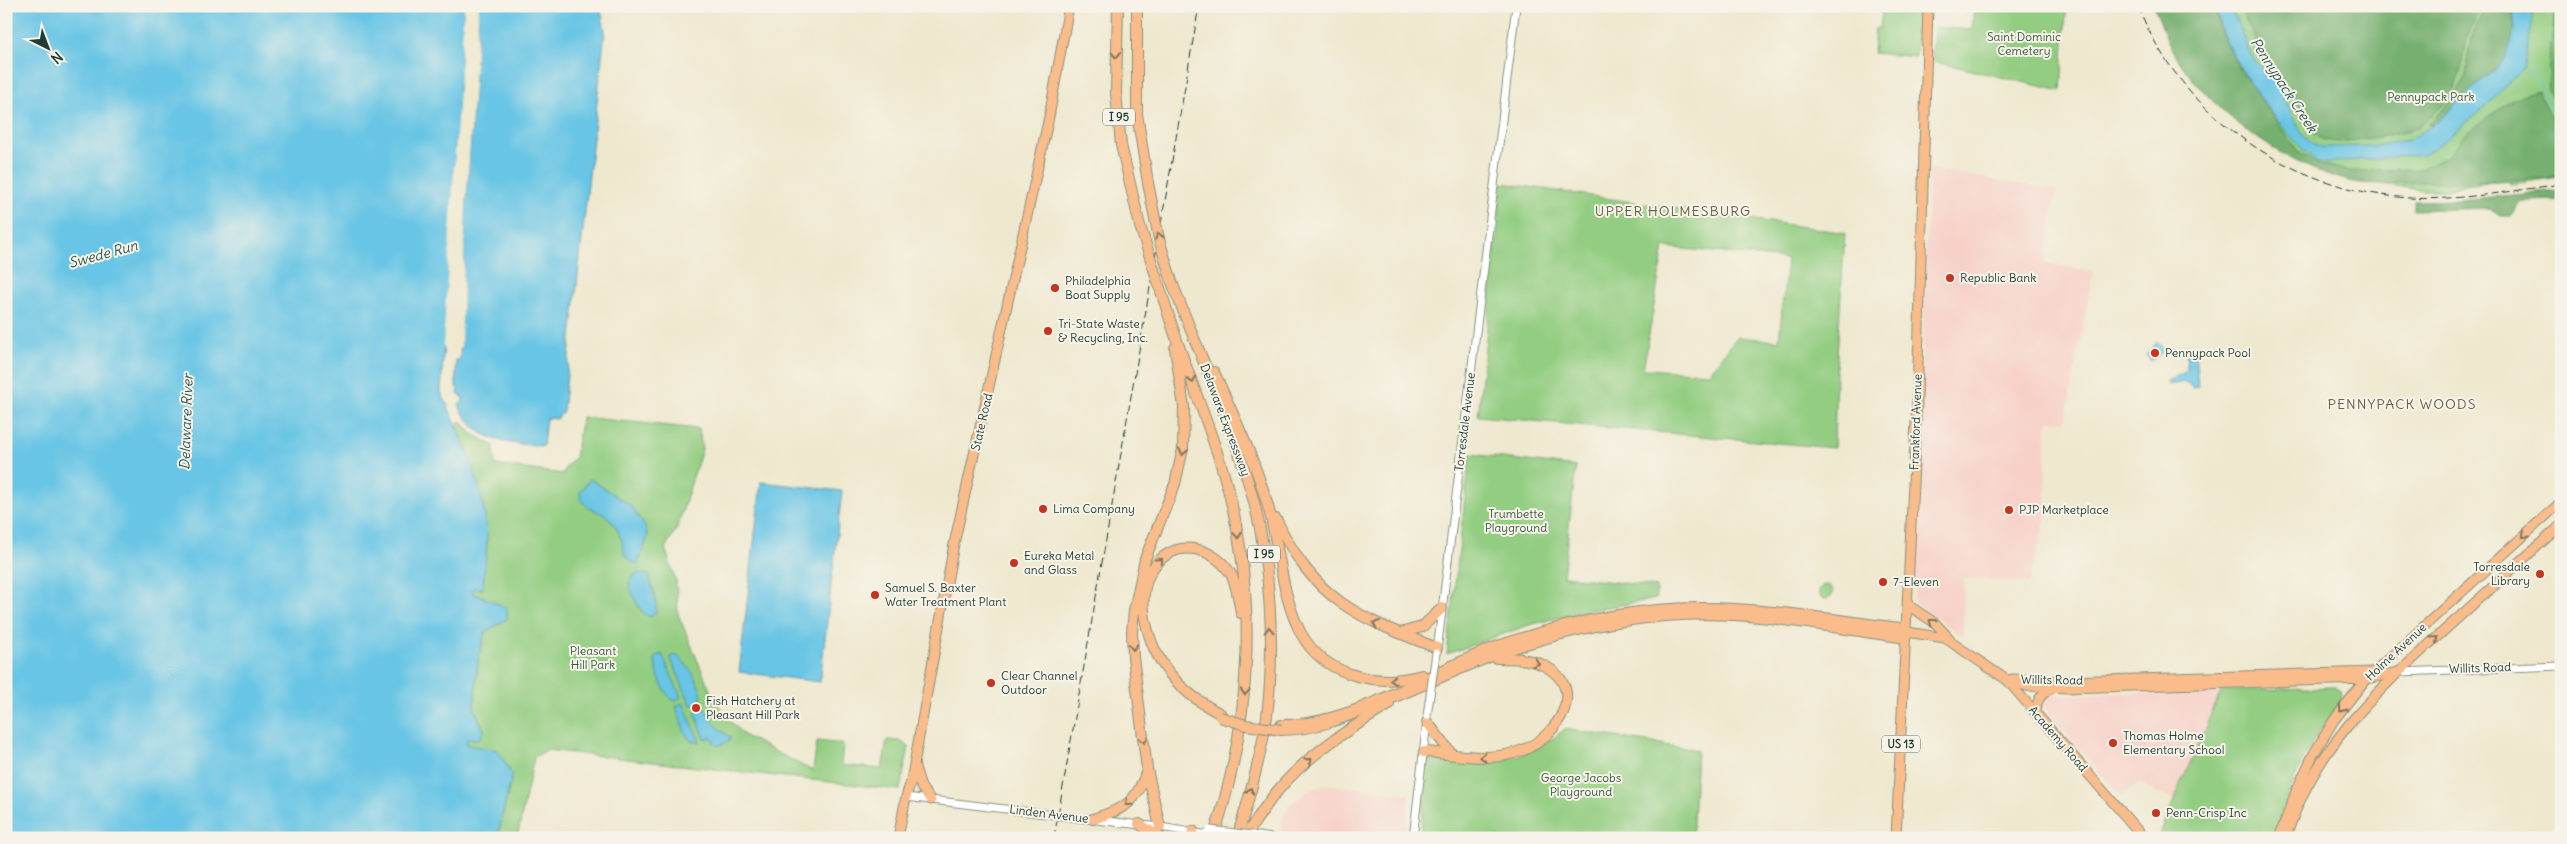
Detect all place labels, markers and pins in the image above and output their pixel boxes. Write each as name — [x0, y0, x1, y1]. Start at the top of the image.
place label: Republic Bank — [1960, 270, 2036, 285]
marker: Republic Bank — [1944, 272, 1956, 284]
place label: Philadelphia Boat Supply — [1065, 273, 1131, 302]
marker: Philadelphia Boat Supply — [1049, 282, 1061, 294]
place label: Tri-State Waste & Recycling, Inc. — [1058, 316, 1148, 345]
marker: Tri-State Waste & Recycling, Inc. — [1042, 325, 1054, 337]
place label: Pennypack Pool — [2165, 345, 2251, 360]
marker: Pennypack Pool — [2149, 347, 2161, 359]
place label: Lima Company — [1053, 501, 1135, 516]
place label: PJP Marketplace — [2019, 502, 2109, 517]
marker: Lima Company — [1037, 503, 1049, 515]
marker: PJP Marketplace — [2003, 504, 2015, 516]
place label: Eureka Metal and Glass — [1024, 548, 1094, 577]
marker: Eureka Metal and Glass — [1008, 557, 1020, 569]
place label: Torresdale Library — [2473, 559, 2530, 588]
marker: Torresdale Library — [2534, 568, 2546, 580]
place label: 7-Eleven — [1893, 574, 1939, 589]
marker: 7-Eleven — [1877, 576, 1889, 588]
place label: Samuel S. Baxter Water Treatment Plant — [885, 580, 1006, 609]
marker: Samuel S. Baxter Water Treatment Plant — [869, 589, 881, 601]
place label: Clear Channel Outdoor — [1001, 668, 1077, 697]
marker: Clear Channel Outdoor — [985, 677, 997, 689]
place label: Fish Hatchery at Pleasant Hill Park — [706, 693, 800, 722]
marker: Fish Hatchery at Pleasant Hill Park — [690, 702, 702, 714]
place label: Thomas Holme Elementary School — [2123, 728, 2224, 757]
marker: Thomas Holme Elementary School — [2107, 737, 2119, 749]
place label: Penn-Crisp Inc — [2166, 805, 2247, 820]
marker: Penn-Crisp Inc — [2150, 807, 2162, 819]

